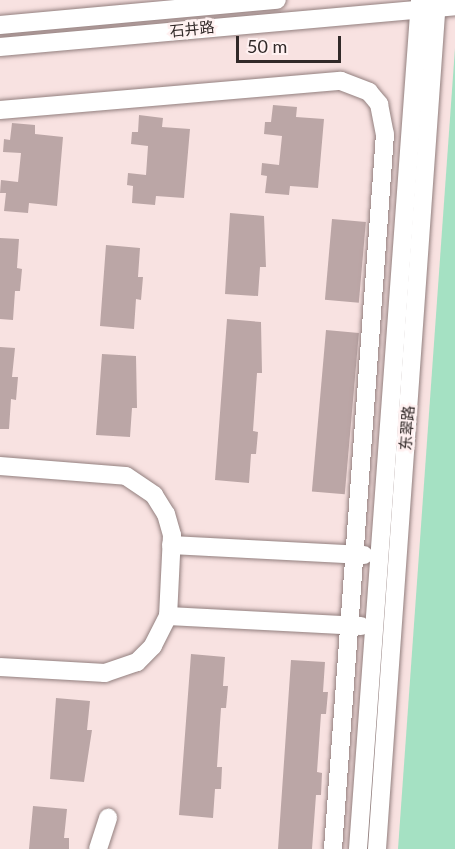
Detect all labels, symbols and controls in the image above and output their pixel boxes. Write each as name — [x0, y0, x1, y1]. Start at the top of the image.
street label: 石井路 — [169, 18, 215, 40]
scale bar — [239, 24, 344, 62]
text: 50 m — [247, 35, 287, 57]
street label: 东翠路 — [396, 405, 418, 451]

